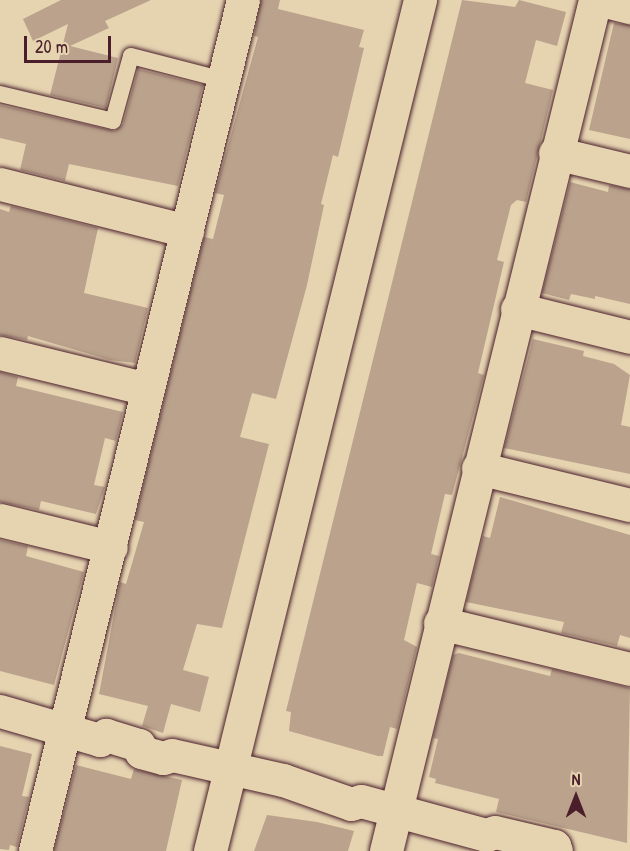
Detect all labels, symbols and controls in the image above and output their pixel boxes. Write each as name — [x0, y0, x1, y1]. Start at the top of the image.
scale bar — [27, 24, 114, 62]
text: 20 m — [35, 34, 68, 59]
north arrow — [546, 767, 606, 827]
text: N — [572, 768, 580, 790]

